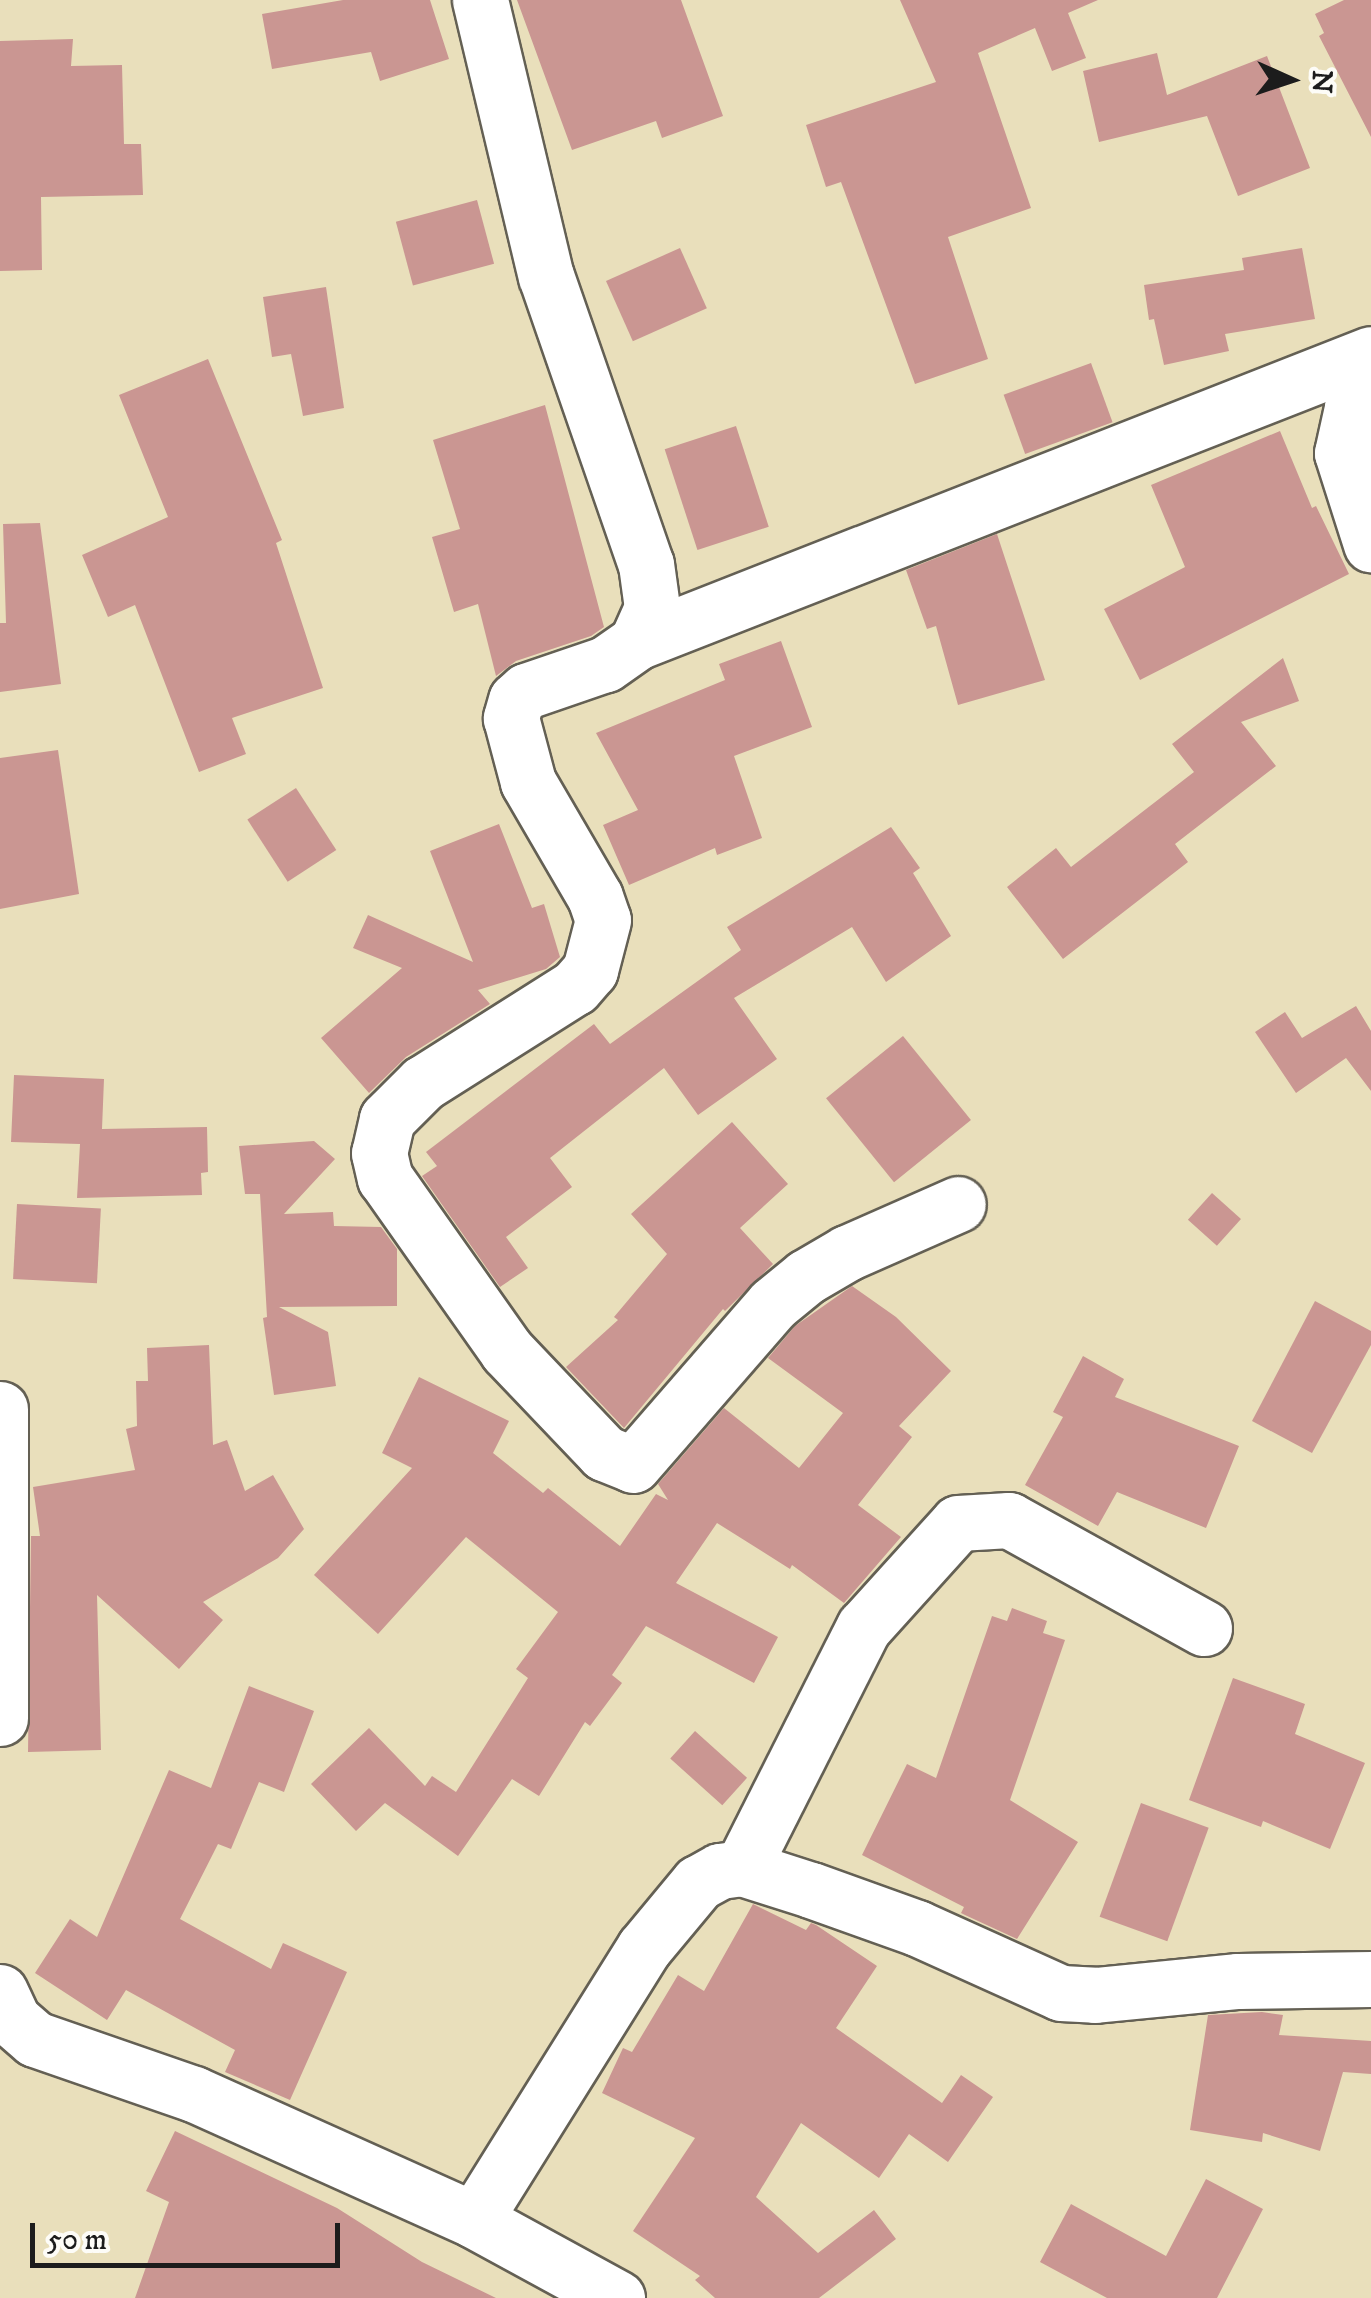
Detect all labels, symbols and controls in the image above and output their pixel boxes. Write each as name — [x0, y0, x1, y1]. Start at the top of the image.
north arrow — [1241, 30, 1341, 130]
text: N — [1303, 69, 1340, 94]
scale bar — [35, 2203, 345, 2265]
text: 50 m — [47, 2222, 107, 2259]

